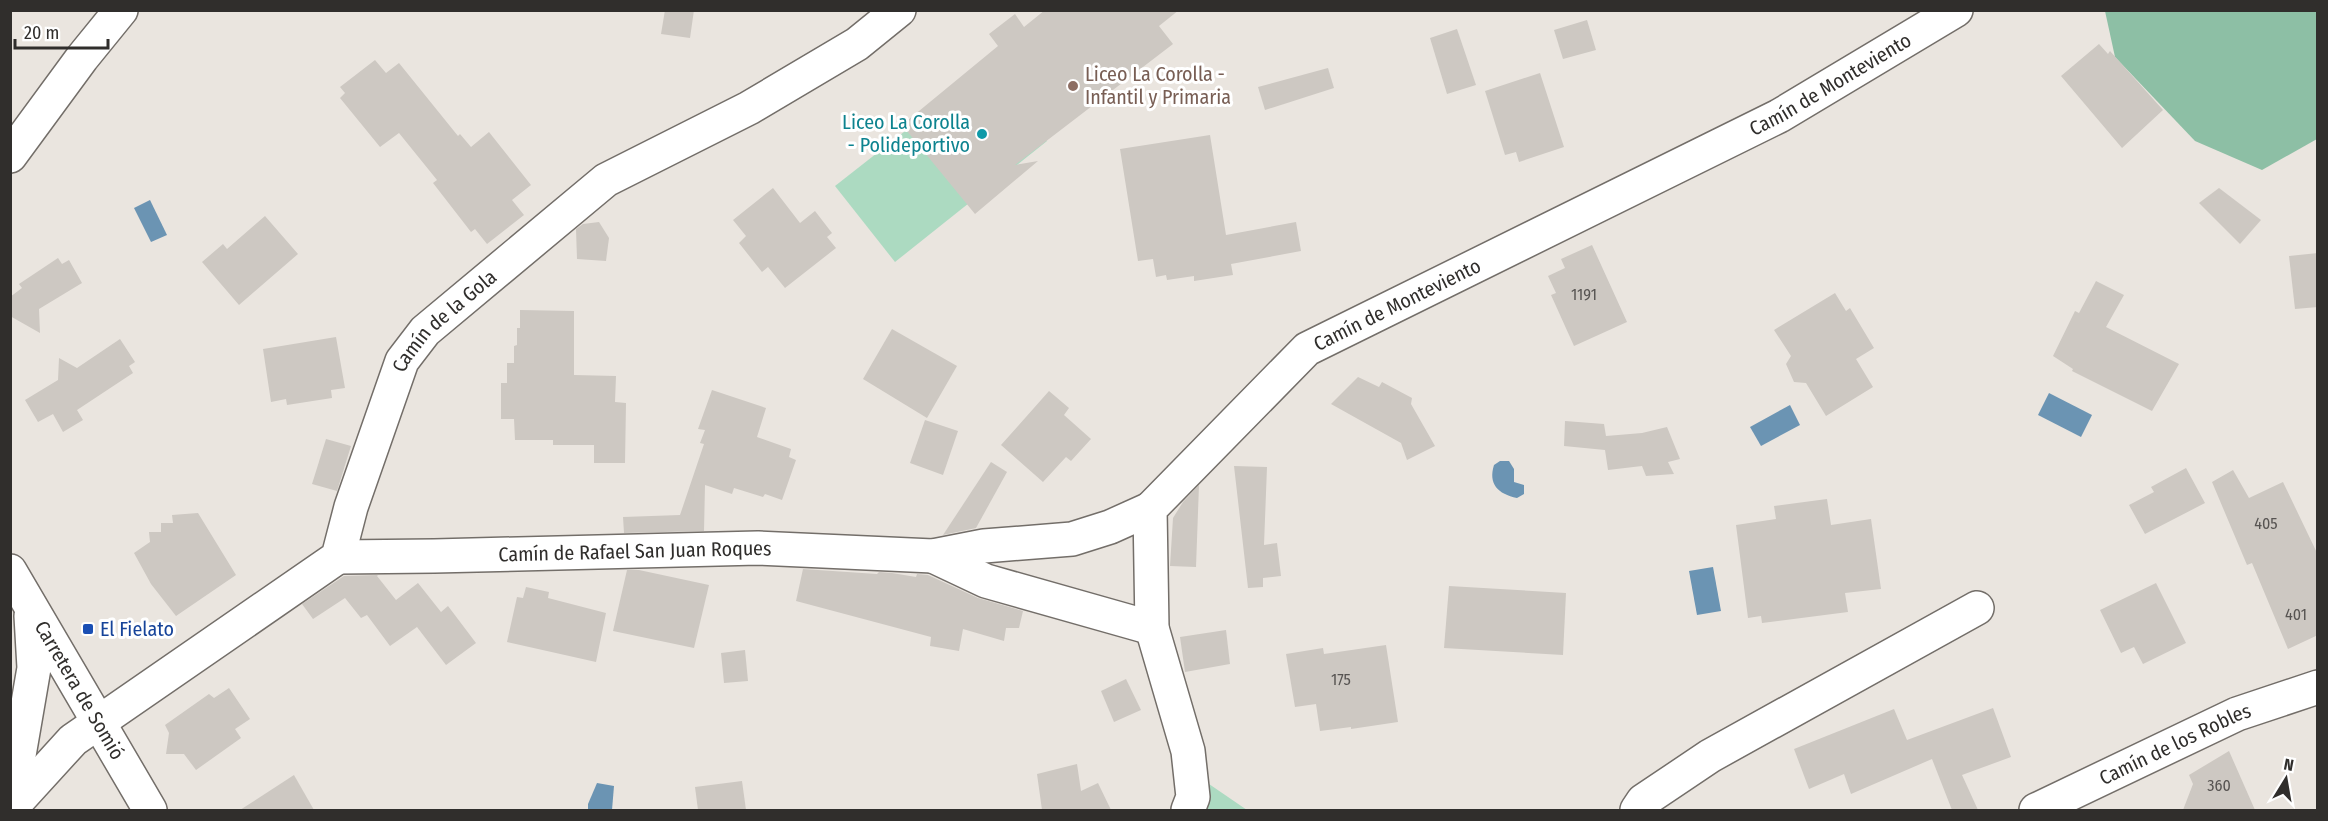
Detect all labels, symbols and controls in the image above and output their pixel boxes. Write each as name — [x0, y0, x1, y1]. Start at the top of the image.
scale bar — [15, 12, 108, 50]
text: 20 m — [24, 22, 59, 44]
street label: Camín de Monteviento — [1745, 28, 1915, 141]
place label: Liceo La Corolla - Infantil y Primaria — [1085, 62, 1231, 109]
marker: Liceo La Corolla - Infantil y Primaria — [1066, 79, 1080, 93]
place label: Liceo La Corolla - Polideportivo — [842, 110, 970, 157]
marker: Liceo La Corolla - Polideportivo — [975, 127, 989, 141]
street label: Camín de Monteviento — [1310, 253, 1485, 356]
street label: Camín de la Gola — [387, 265, 501, 375]
house number: 1191 — [1571, 285, 1597, 304]
house number: 405 — [2254, 514, 2278, 533]
street label: Camín de Rafael San Juan Roques — [498, 536, 772, 566]
house number: 401 — [2285, 605, 2307, 624]
street label: Carretera de Somió — [30, 616, 130, 764]
place label: El Fielato — [100, 617, 174, 641]
marker: El Fielato — [81, 622, 95, 636]
house number: 175 — [1331, 670, 1351, 689]
street label: Camín de los Robles — [2095, 698, 2254, 790]
north arrow — [2256, 749, 2316, 809]
text: N — [2282, 755, 2295, 775]
house number: 360 — [2207, 776, 2231, 795]

